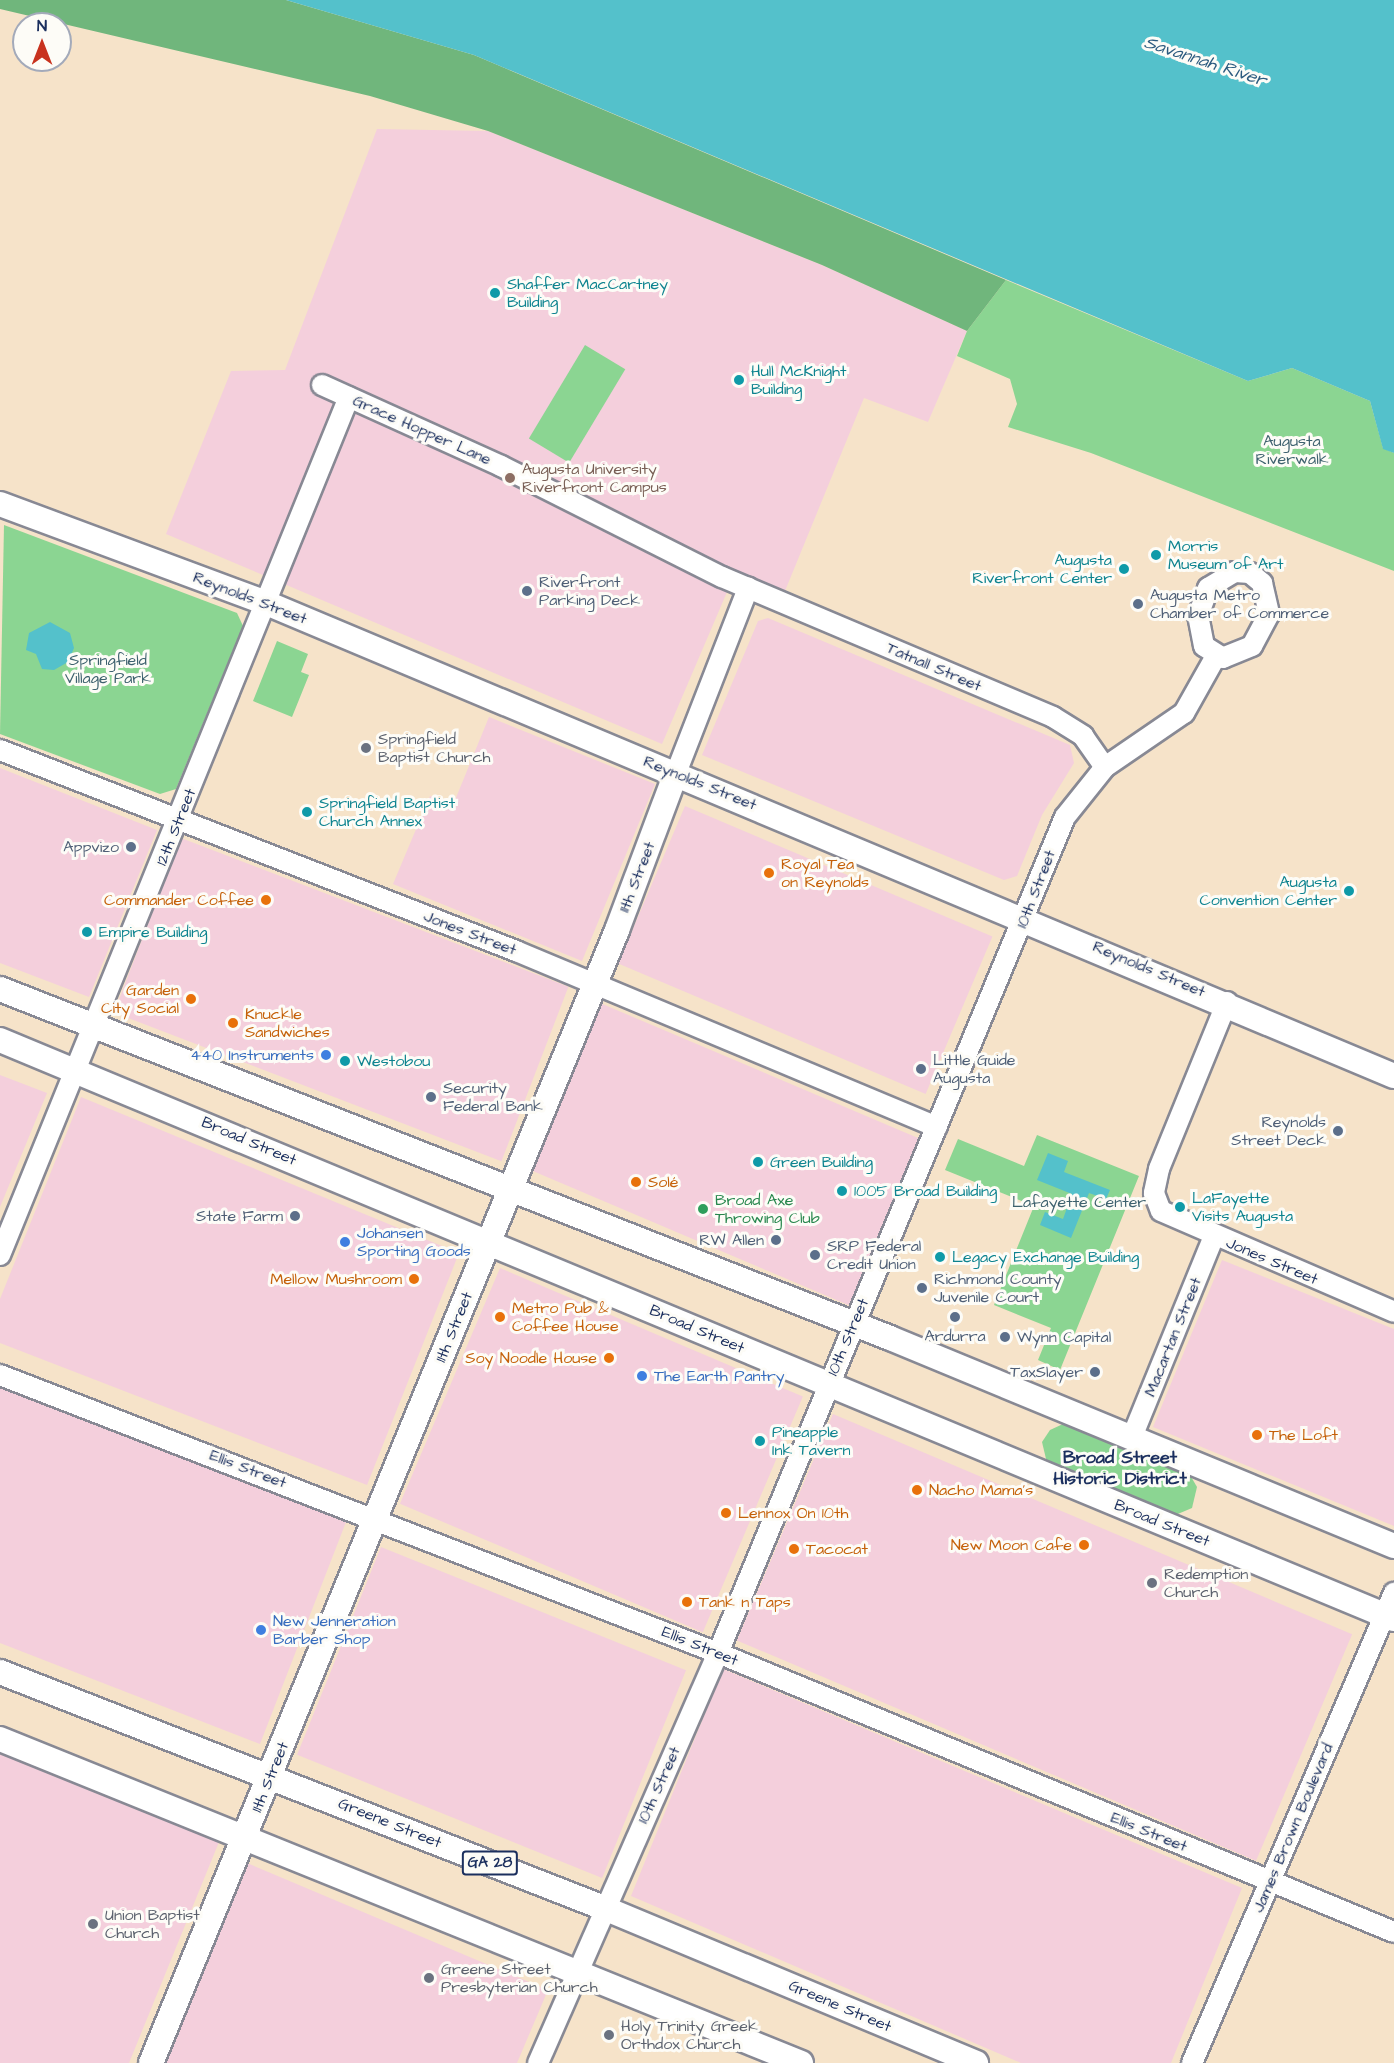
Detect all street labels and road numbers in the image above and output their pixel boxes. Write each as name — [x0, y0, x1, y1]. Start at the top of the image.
street label: Grace Hopper Lane — [350, 391, 494, 469]
street label: Reynolds Street — [190, 567, 310, 629]
street label: Tatnall Street — [884, 638, 984, 696]
street label: Reynolds Street — [641, 752, 759, 814]
street label: 12th Street — [152, 786, 200, 868]
street label: 11th Street — [615, 839, 659, 915]
street label: 10th Street — [1012, 847, 1060, 931]
street label: Jones Street — [421, 906, 519, 960]
street label: Reynolds Street — [1090, 937, 1208, 1001]
street label: Broad Street — [199, 1112, 299, 1170]
street label: Jones Street — [1223, 1233, 1321, 1289]
street label: Macartan Street — [1140, 1275, 1206, 1399]
street label: 11th Street — [431, 1289, 477, 1365]
street label: 10th Street — [823, 1295, 873, 1379]
street label: Broad Street — [647, 1300, 747, 1358]
street label: Ellis Street — [207, 1446, 289, 1492]
street label: Broad Street — [1111, 1495, 1213, 1551]
street label: Ellis Street — [659, 1622, 741, 1670]
street label: 11th Street — [247, 1739, 293, 1815]
street label: James Brown Boulevard — [1249, 1741, 1337, 1915]
street label: 10th Street — [633, 1744, 685, 1826]
street label: Greene Street — [336, 1794, 444, 1852]
street label: Ellis Street — [1108, 1808, 1190, 1856]
road number: GA 28 — [462, 1851, 518, 1875]
street label: Greene Street — [786, 1976, 894, 2036]

